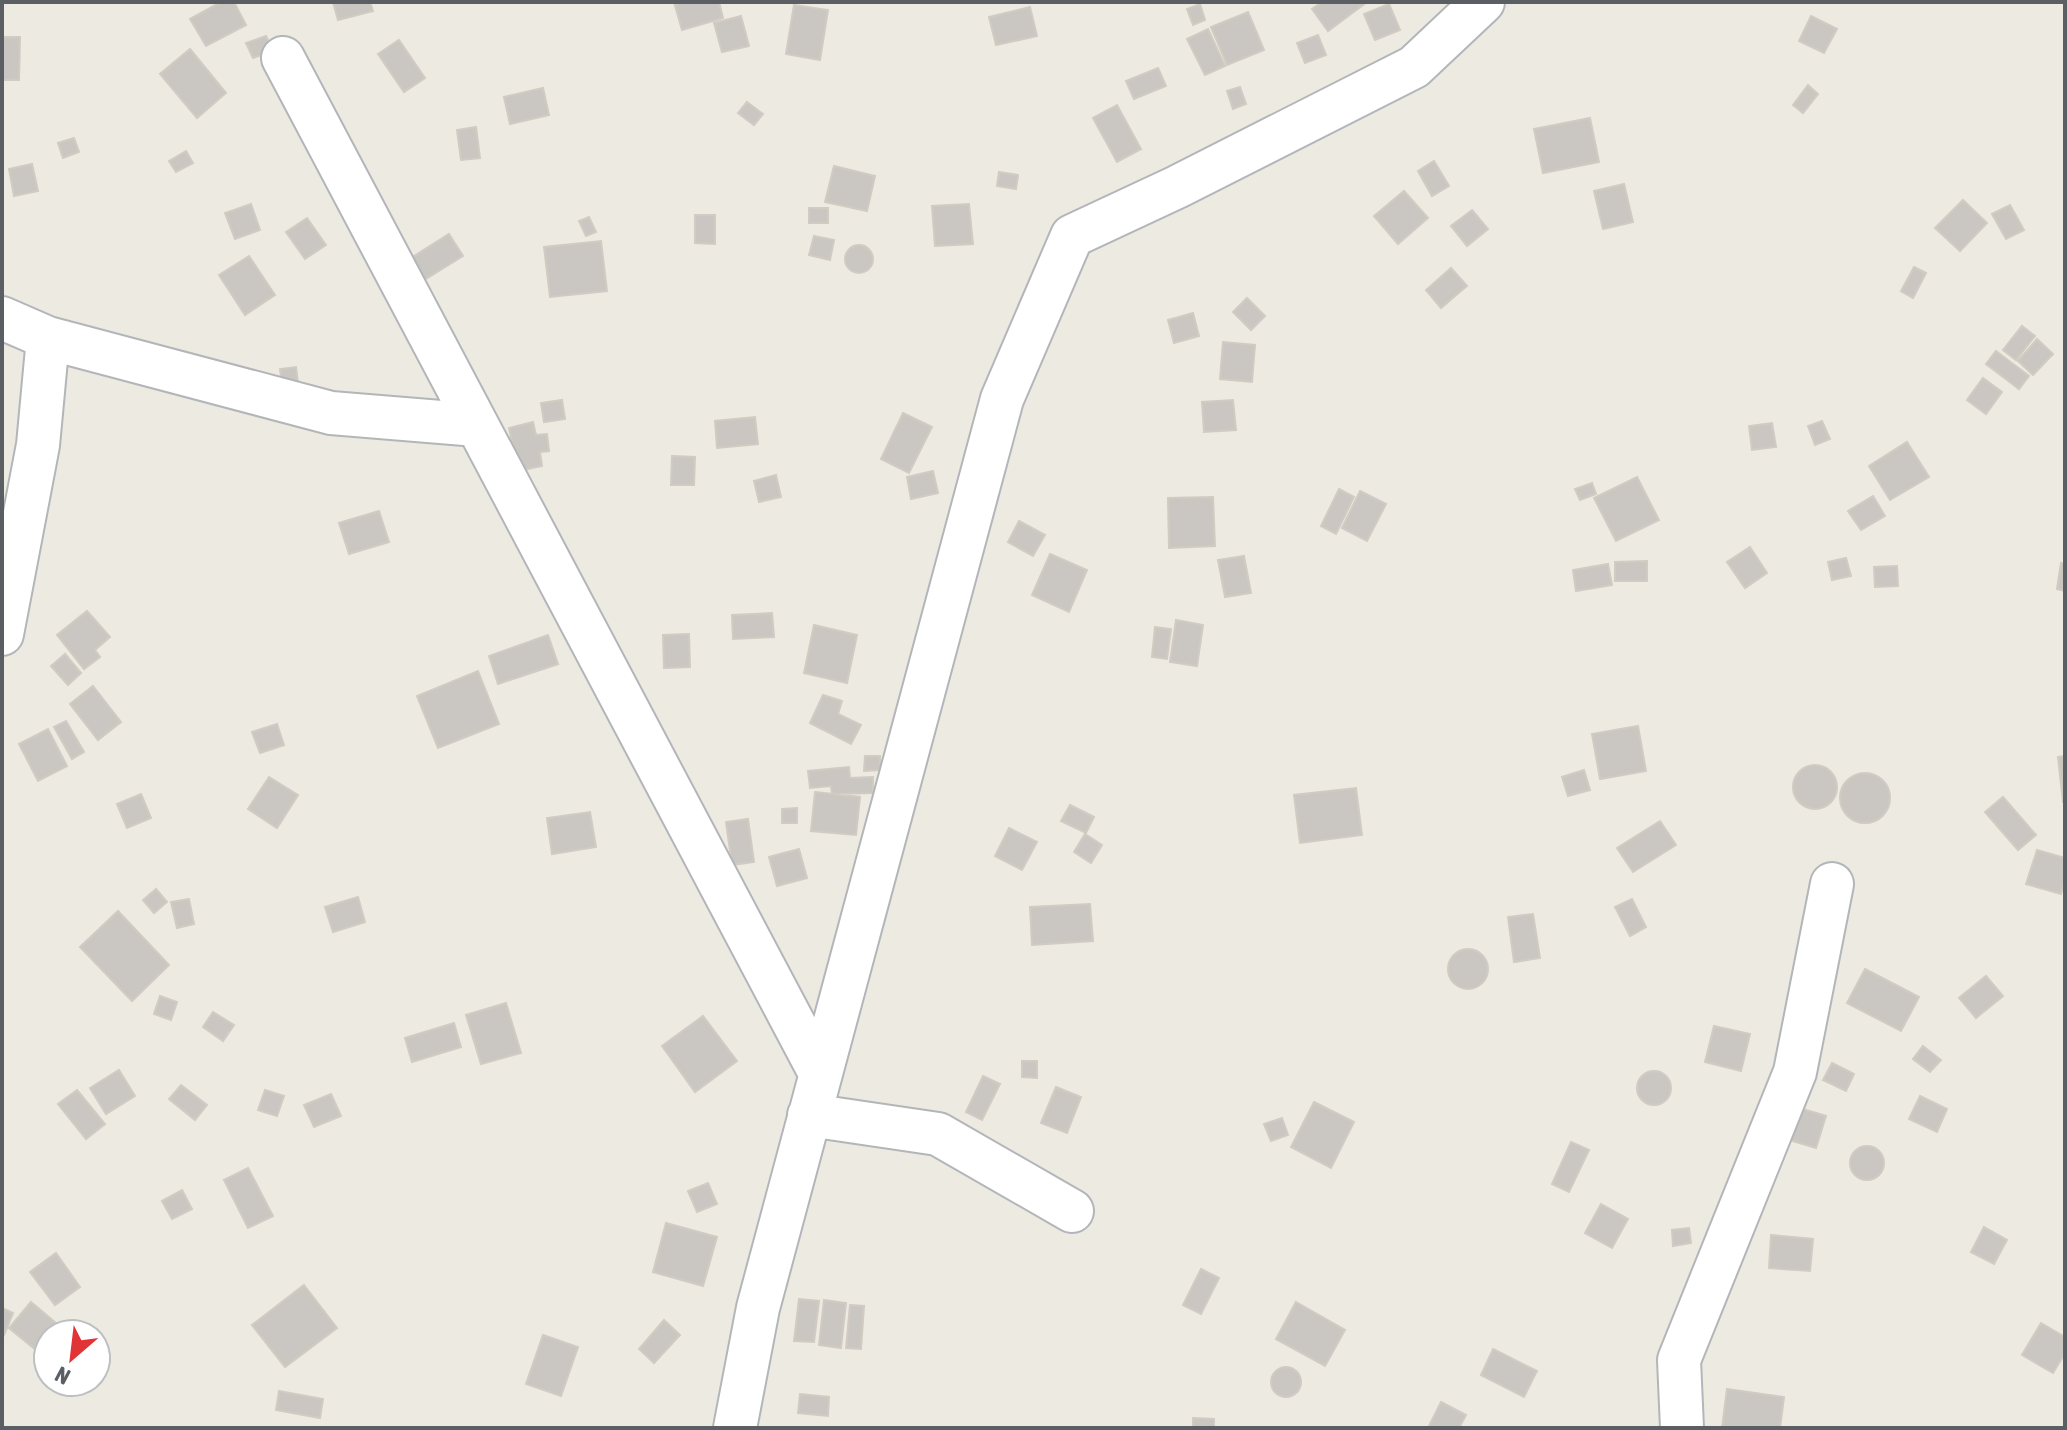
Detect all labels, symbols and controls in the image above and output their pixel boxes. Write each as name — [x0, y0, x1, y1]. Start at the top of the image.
north arrow — [32, 1318, 112, 1398]
text: N — [51, 1361, 74, 1390]

